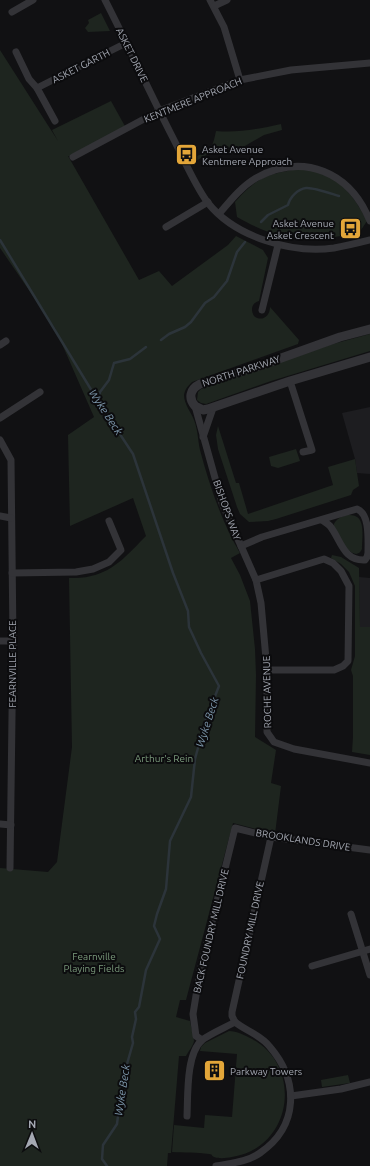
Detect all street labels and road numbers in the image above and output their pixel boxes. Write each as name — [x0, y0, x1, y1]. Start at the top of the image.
street label: ASKET DRIVE — [114, 26, 150, 84]
street label: ASKET GARTH — [50, 47, 112, 85]
street label: KENTMERE APPROACH — [142, 75, 244, 125]
street label: NORTH PARKWAY — [201, 353, 281, 389]
street label: BISHOPS WAY — [211, 478, 243, 542]
street label: FEARNVILLE PLACE — [7, 620, 18, 708]
street label: ROCHE AVENUE — [261, 655, 273, 728]
street label: BROOKLANDS DRIVE — [255, 827, 351, 853]
street label: BACK FOUNDRY MILL DRIVE — [191, 867, 231, 994]
street label: FOUNDRY MILL DRIVE — [234, 880, 266, 980]

